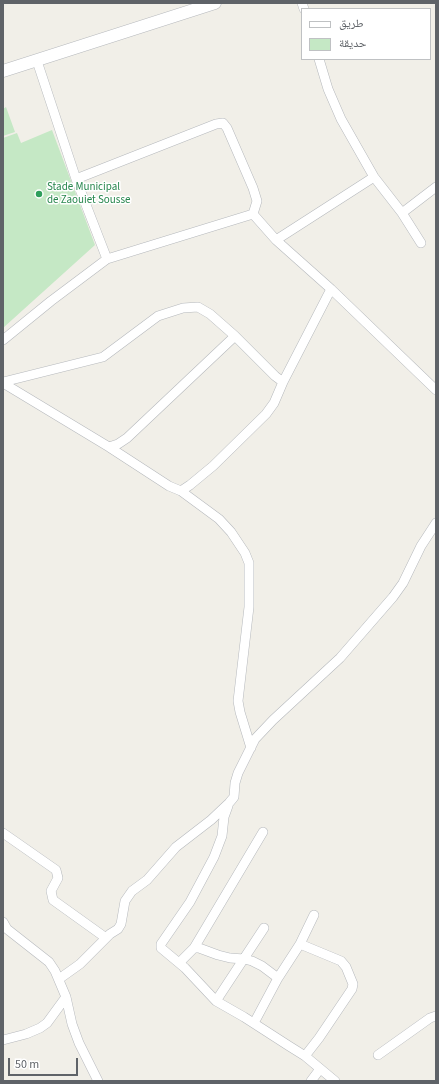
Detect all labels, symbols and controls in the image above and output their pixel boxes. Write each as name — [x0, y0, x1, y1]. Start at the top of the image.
legend — [301, 8, 431, 60]
text: طريق — [339, 15, 364, 32]
text: حديقة — [339, 35, 367, 52]
place label: Stade Municipal de Zaouiet Sousse — [47, 181, 130, 207]
marker: Stade Municipal de Zaouiet Sousse — [34, 189, 44, 199]
scale bar — [10, 1050, 80, 1076]
text: 50 m — [15, 1056, 39, 1073]

